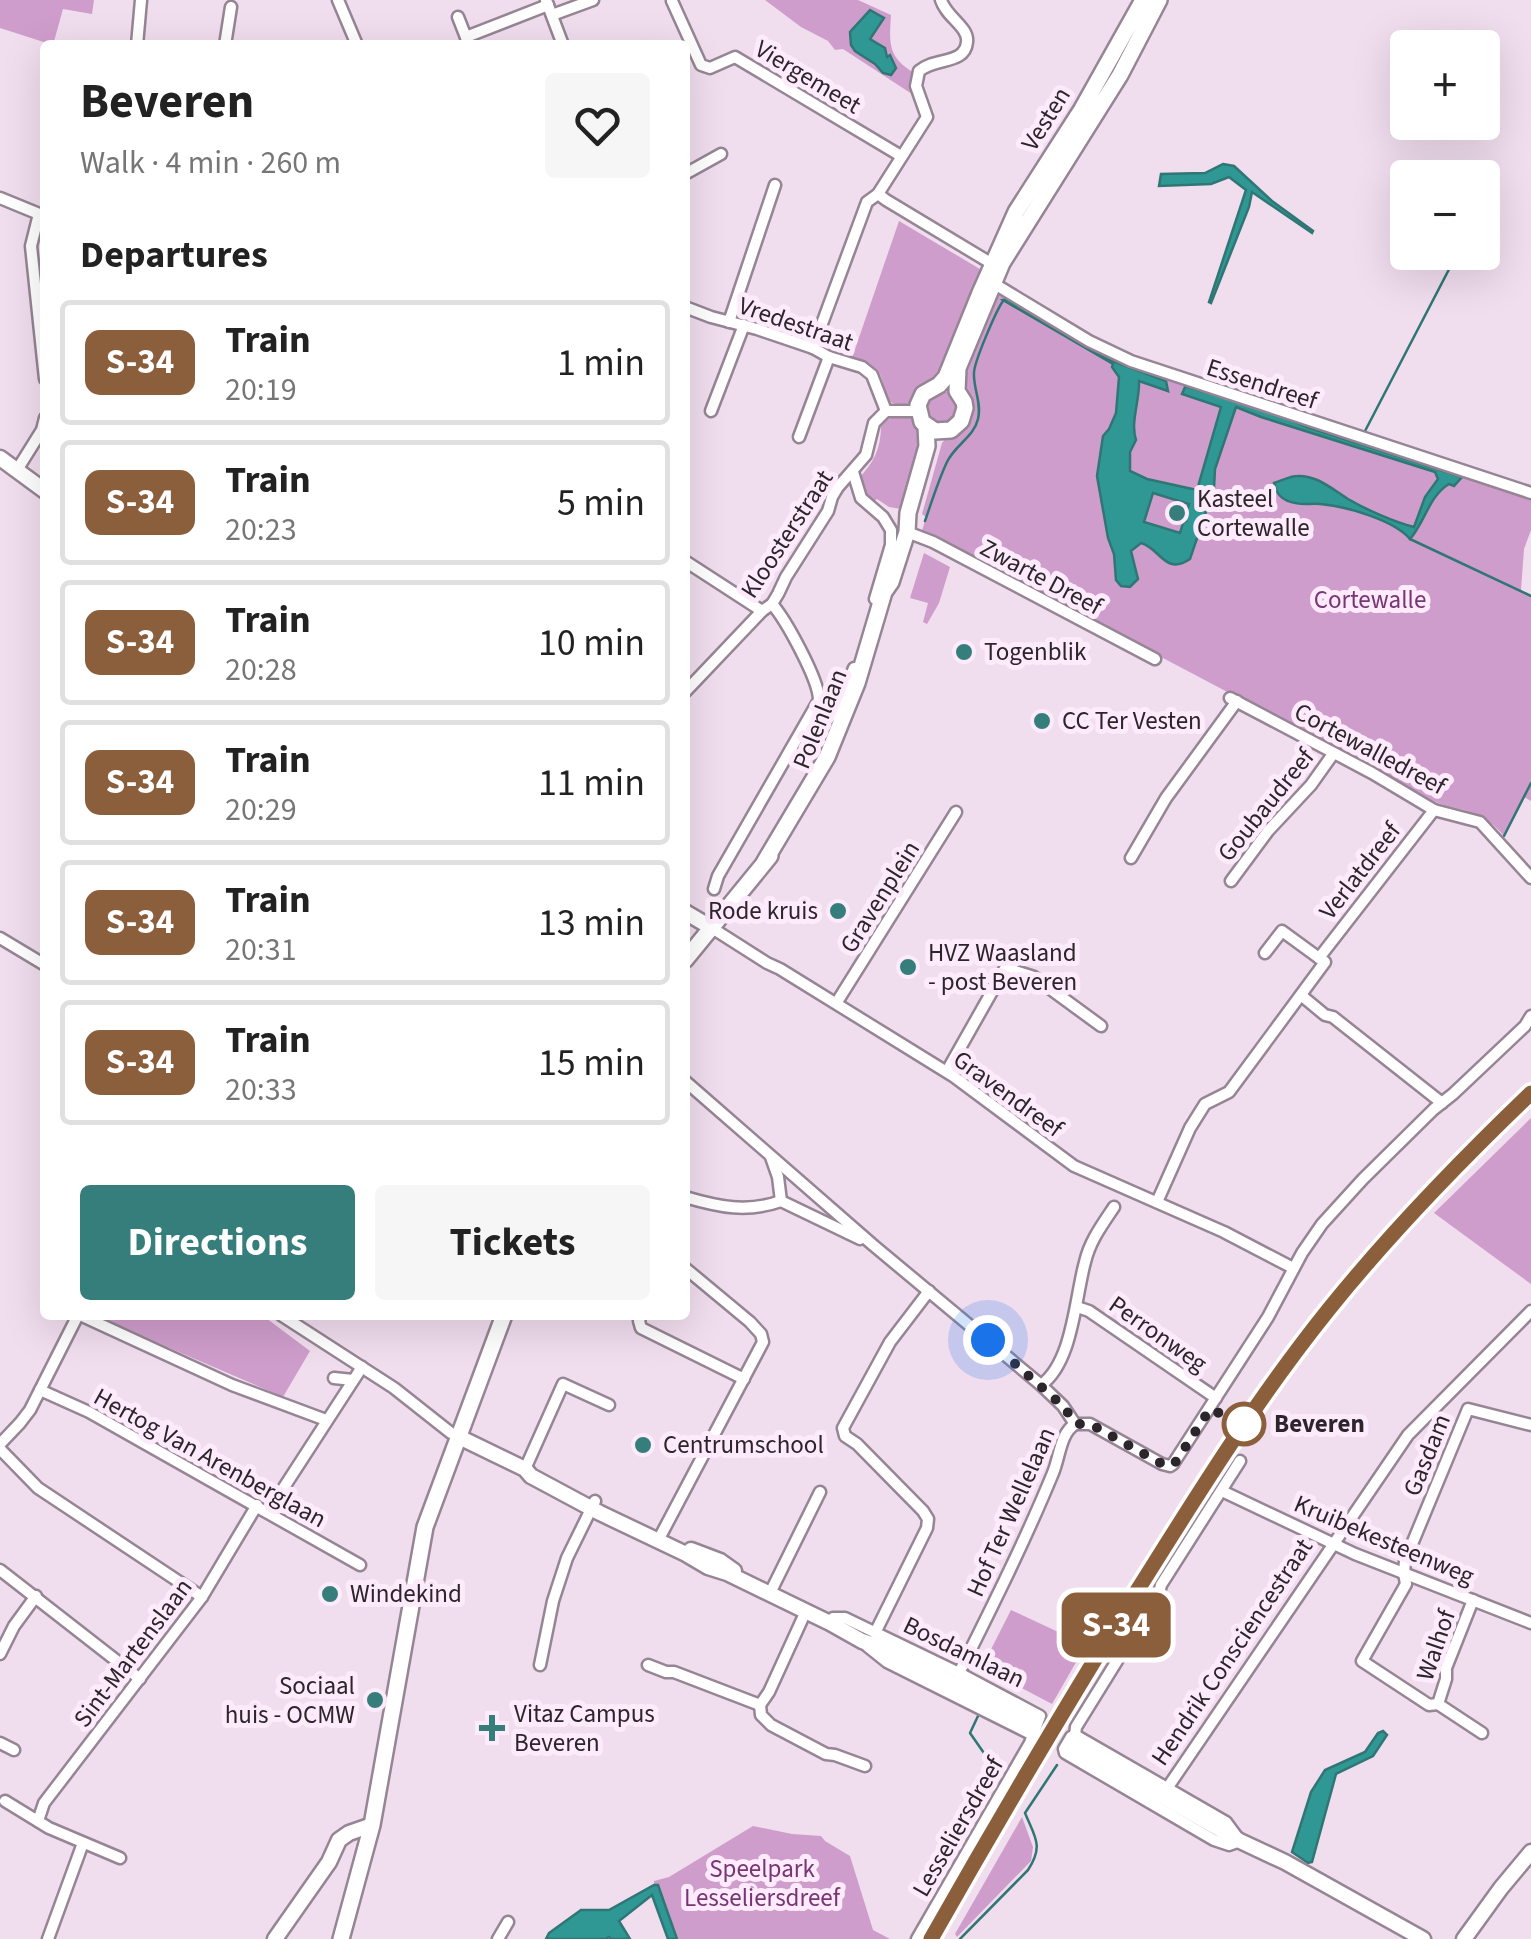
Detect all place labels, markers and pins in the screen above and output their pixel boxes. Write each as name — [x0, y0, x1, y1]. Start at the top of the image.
place label: Kasteel Cortewalle — [1197, 481, 1310, 546]
marker: Kasteel Cortewalle — [1166, 502, 1188, 524]
place label: Togenblik — [984, 634, 1087, 670]
marker: Togenblik — [953, 641, 975, 663]
place label: CC Ter Vesten — [1062, 703, 1202, 739]
marker: CC Ter Vesten — [1031, 710, 1053, 732]
place label: Rode kruis — [708, 893, 818, 929]
marker: Rode kruis — [827, 900, 849, 922]
place label: HVZ Waasland - post Beveren — [928, 935, 1077, 1000]
marker: HVZ Waasland - post Beveren — [897, 956, 919, 978]
marker: Beveren — [1223, 1403, 1265, 1445]
place label: Beveren — [1274, 1406, 1365, 1442]
place label: Centrumschool — [663, 1427, 824, 1463]
marker: Centrumschool — [632, 1434, 654, 1456]
place label: Windekind — [350, 1576, 462, 1612]
marker: Windekind — [319, 1583, 341, 1605]
place label: Sociaal huis - OCMW — [225, 1668, 355, 1733]
marker: Sociaal huis - OCMW — [364, 1689, 386, 1711]
place label: Vitaz Campus Beveren — [514, 1696, 655, 1761]
marker: Vitaz Campus Beveren — [479, 1715, 505, 1741]

